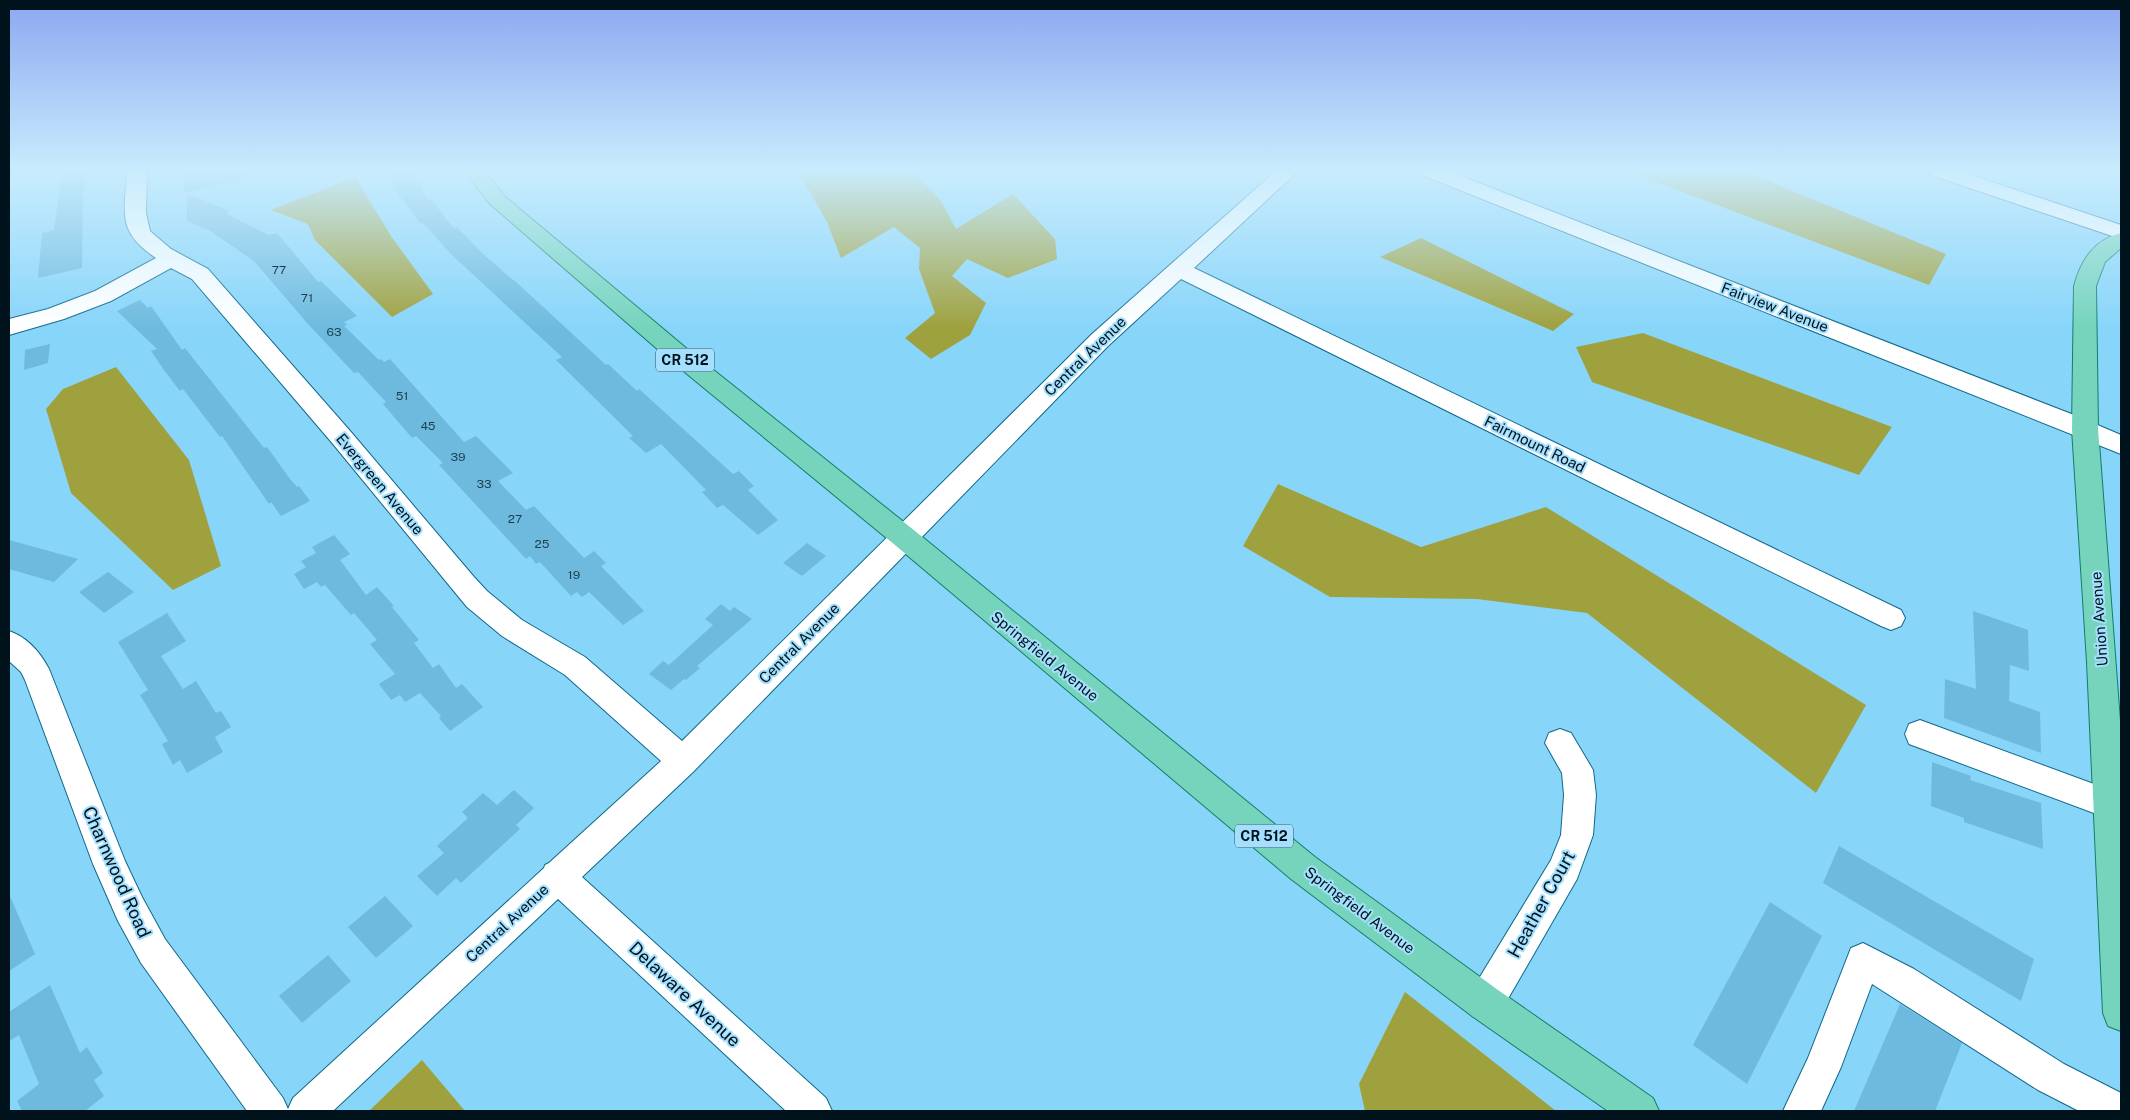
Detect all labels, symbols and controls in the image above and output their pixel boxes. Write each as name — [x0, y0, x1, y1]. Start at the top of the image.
house number: 77 — [272, 263, 286, 277]
street label: Fairview Avenue — [1719, 279, 1831, 335]
house number: 71 — [301, 291, 313, 305]
street label: Central Avenue — [1041, 313, 1129, 399]
house number: 63 — [327, 325, 341, 339]
road number: CR 512 — [656, 348, 714, 372]
house number: 51 — [396, 389, 408, 403]
street label: Fairmount Road — [1482, 412, 1588, 476]
house number: 45 — [420, 419, 436, 433]
street label: Evergreen Avenue — [333, 430, 427, 538]
house number: 39 — [451, 450, 465, 464]
house number: 33 — [476, 477, 492, 491]
house number: 27 — [508, 512, 522, 526]
house number: 25 — [535, 537, 550, 551]
house number: 19 — [568, 568, 580, 582]
street label: Union Avenue — [2087, 571, 2111, 667]
street label: Central Avenue — [755, 599, 843, 687]
street label: Springfield Avenue — [988, 608, 1102, 704]
street label: Charnwood Road — [79, 803, 155, 941]
road number: CR 512 — [1235, 824, 1293, 848]
street label: Heather Court — [1503, 847, 1579, 961]
street label: Springfield Avenue — [1302, 863, 1418, 957]
street label: Central Avenue — [462, 880, 552, 966]
street label: Delaware Avenue — [625, 937, 745, 1051]

